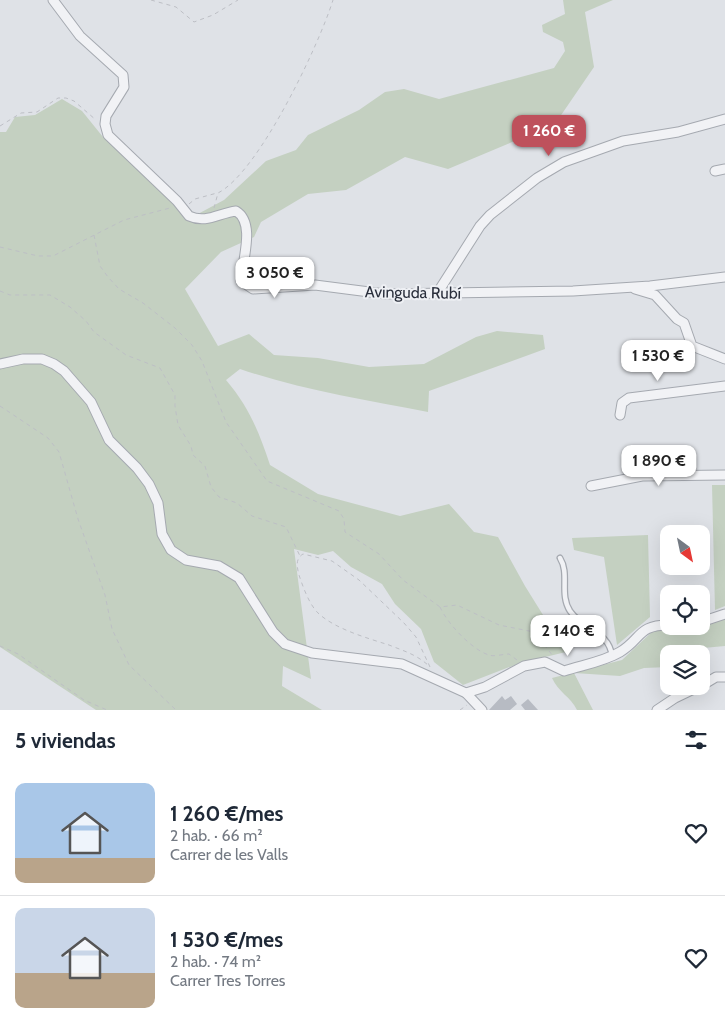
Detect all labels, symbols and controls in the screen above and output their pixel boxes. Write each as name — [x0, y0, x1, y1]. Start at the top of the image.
pin: 1 260 € — [503, 114, 595, 157]
text: 1 260 € — [523, 121, 575, 140]
pin: 3 050 € — [229, 256, 321, 299]
text: 3 050 € — [246, 263, 304, 282]
street label: Avinguda Rubí — [365, 282, 462, 303]
pin: 1 530 € — [612, 340, 704, 382]
text: 1 530 € — [632, 346, 684, 365]
pin: 1 890 € — [613, 444, 705, 487]
text: 1 890 € — [632, 451, 686, 470]
north arrow — [660, 525, 710, 575]
map controls — [660, 525, 710, 695]
button: locate — [660, 585, 710, 635]
pin: 2 140 € — [522, 614, 614, 657]
text: 2 140 € — [541, 621, 595, 640]
button: layers — [660, 645, 710, 695]
icon: filters — [682, 726, 710, 754]
text: 5 viviendas — [15, 728, 116, 753]
text: 1 260 €/mes — [170, 801, 283, 826]
icon: home — [55, 803, 115, 863]
icon: heart — [682, 819, 710, 847]
text: 2 hab. · 66 m² — [170, 826, 263, 845]
text: Carrer de les Valls — [170, 845, 288, 864]
text: 1 530 €/mes — [170, 927, 283, 952]
icon: home — [55, 928, 115, 988]
icon: heart — [682, 944, 710, 972]
text: 2 hab. · 74 m² — [170, 952, 261, 971]
text: Carrer Tres Torres — [170, 971, 285, 990]

